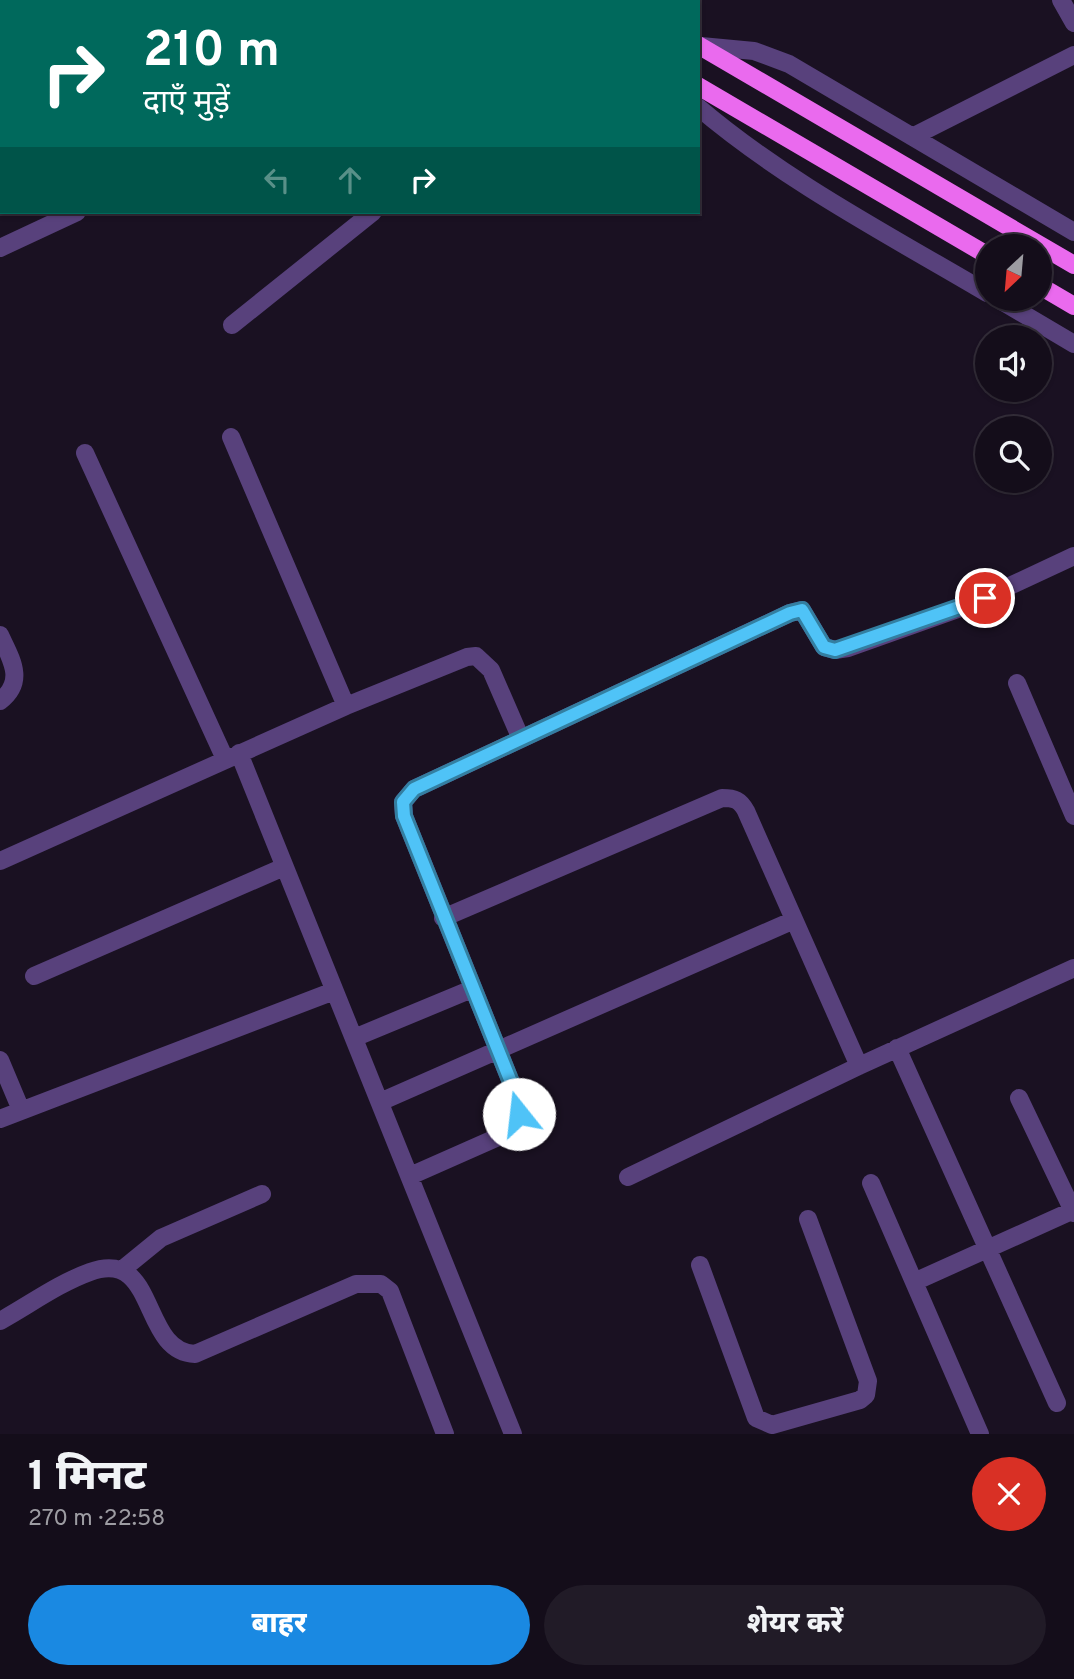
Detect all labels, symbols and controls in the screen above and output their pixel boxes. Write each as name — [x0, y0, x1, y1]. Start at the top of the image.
text: 210 m — [143, 22, 280, 84]
icon: right — [28, 28, 119, 119]
text: दाएँ मुड़ें — [143, 84, 230, 124]
icon: left — [258, 161, 296, 199]
icon: ahead — [331, 161, 369, 199]
icon: right — [404, 161, 442, 199]
north arrow — [975, 234, 1052, 312]
map controls — [975, 234, 1052, 493]
button: sound — [975, 325, 1052, 402]
button: search — [975, 416, 1052, 493]
pin — [955, 568, 1015, 628]
icon: arrive — [966, 579, 1004, 617]
position arrow — [482, 1077, 556, 1151]
text: 1 मिनट — [28, 1452, 146, 1505]
button: close — [972, 1457, 1046, 1531]
text: 270 m · 22:58 — [28, 1505, 165, 1534]
button: बाहर — [28, 1585, 530, 1665]
button: शेयर करें — [544, 1585, 1046, 1665]

